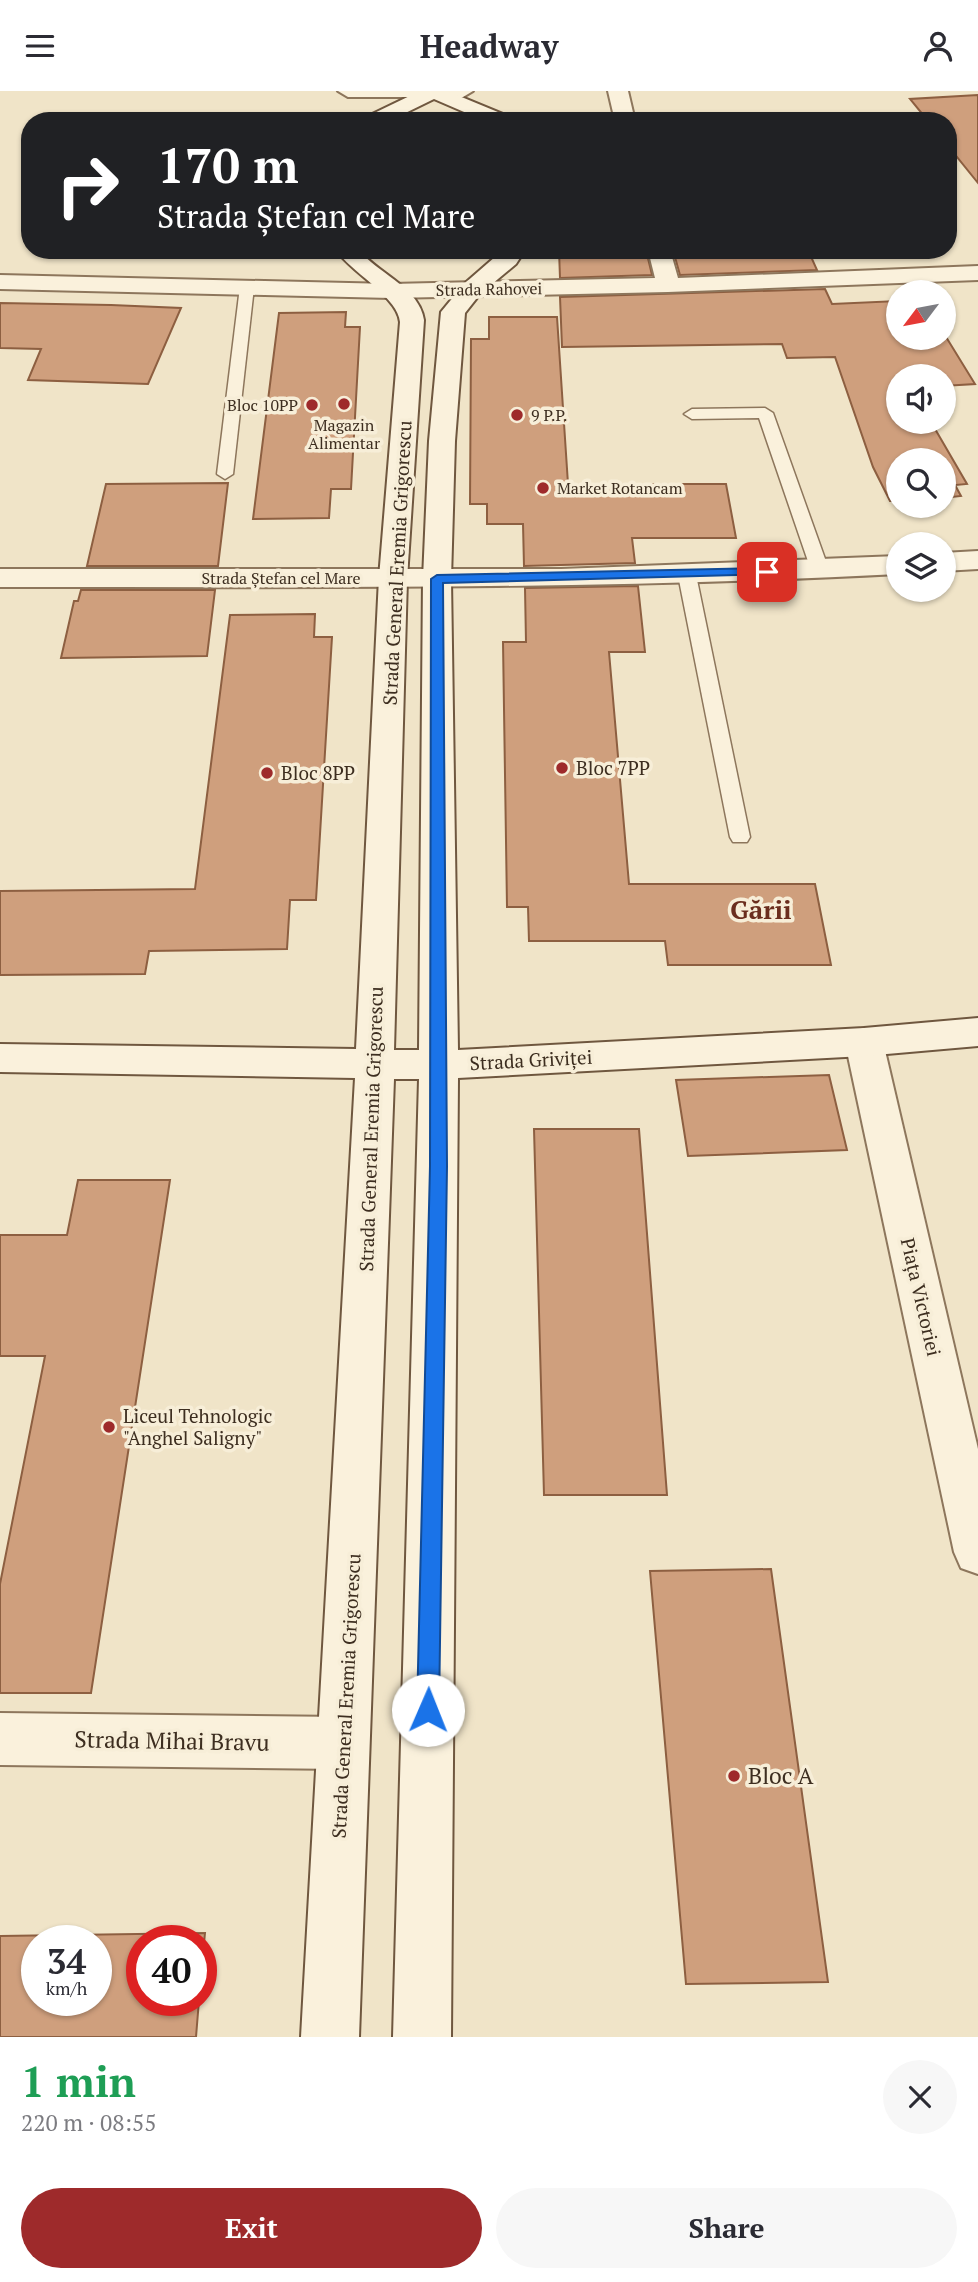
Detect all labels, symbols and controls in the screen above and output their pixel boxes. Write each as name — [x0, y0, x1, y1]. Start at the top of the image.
text: Headway — [420, 25, 558, 67]
icon: menu — [21, 27, 59, 65]
icon: person — [919, 27, 957, 65]
text: 170 m — [157, 132, 299, 197]
icon: right — [42, 140, 133, 231]
text: Strada Ștefan cel Mare — [157, 195, 475, 237]
street label: Strada Rahovei — [436, 277, 543, 301]
north arrow — [886, 280, 956, 350]
map controls — [886, 280, 956, 602]
button: sound — [886, 364, 956, 434]
place label: Bloc 10PP — [227, 394, 298, 416]
marker: Magazin Alimentar — [336, 396, 352, 412]
marker: Bloc 10PP — [304, 397, 320, 413]
place label: 9 P.P. — [531, 404, 567, 426]
marker: 9 P.P. — [509, 407, 525, 423]
place label: Magazin Alimentar — [308, 414, 381, 454]
street label: Strada General Eremia Grigorescu — [377, 420, 416, 706]
button: search — [886, 448, 956, 518]
place label: Market Rotancam — [557, 477, 683, 499]
marker: Market Rotancam — [535, 480, 551, 496]
button: layers — [886, 532, 956, 602]
pin — [737, 542, 797, 602]
icon: arrive — [748, 553, 786, 591]
street label: Strada Ștefan cel Mare — [201, 567, 361, 589]
place label: Bloc 7PP — [576, 755, 650, 780]
place label: Bloc 8PP — [281, 760, 355, 785]
marker: Bloc 7PP — [554, 760, 570, 776]
marker: Bloc 8PP — [259, 765, 275, 781]
district label: Gării — [730, 892, 792, 926]
street label: Strada General Eremia Grigorescu — [353, 986, 388, 1272]
street label: Strada Griviței — [469, 1044, 593, 1075]
street label: Piața Victoriei — [896, 1235, 947, 1359]
place label: Liceul Tehnologic "Anghel Saligny" — [123, 1403, 272, 1450]
marker: Liceul Tehnologic "Anghel Saligny" — [101, 1419, 117, 1435]
street label: Strada General Eremia Grigorescu — [326, 1553, 365, 1839]
position arrow — [391, 1673, 465, 1747]
street label: Strada Mihai Bravu — [74, 1723, 270, 1758]
place label: Bloc A — [748, 1760, 814, 1791]
marker: Bloc A — [726, 1768, 742, 1784]
speed limit sign: 40 — [126, 1925, 217, 2016]
text: 34 — [47, 1938, 86, 1984]
text: km/h — [46, 1976, 87, 2000]
text: 1 min — [21, 2053, 136, 2109]
button: close — [883, 2060, 957, 2134]
text: 220 m · 08:55 — [21, 2107, 156, 2138]
button: Exit — [21, 2188, 482, 2268]
button: Share — [496, 2188, 957, 2268]

